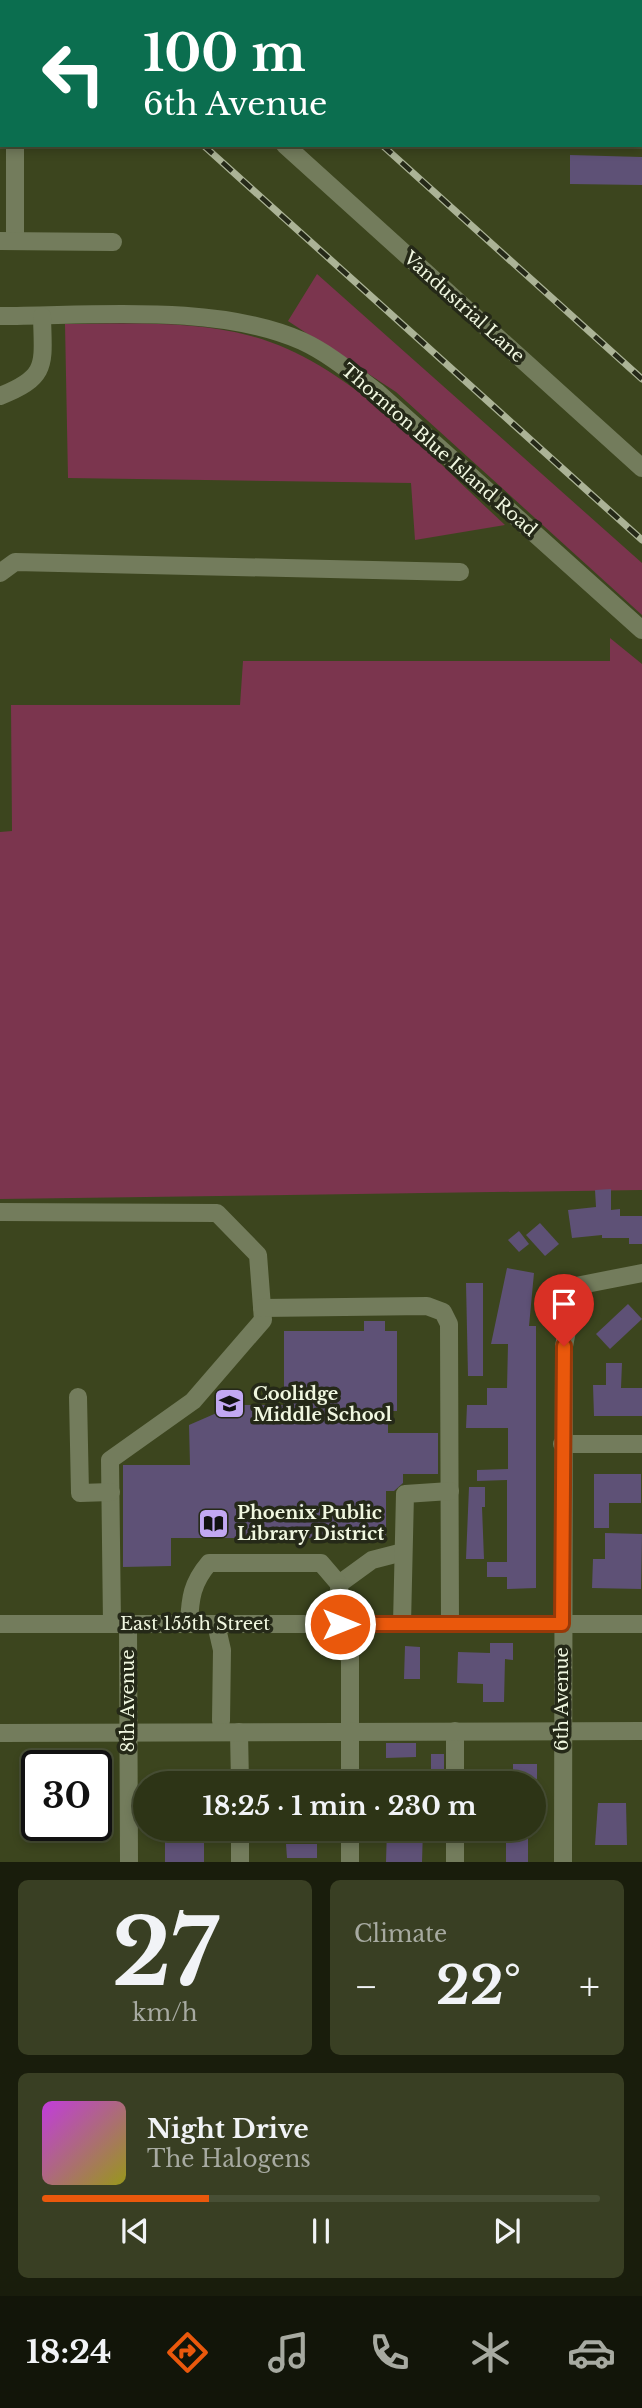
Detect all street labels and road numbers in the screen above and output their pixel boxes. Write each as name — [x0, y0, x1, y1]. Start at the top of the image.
street label: Vandustrial Lane — [398, 246, 529, 367]
street label: Thornton Blue Island Road — [337, 359, 541, 541]
street label: East 155th Street — [120, 1613, 270, 1635]
street label: 6th Avenue — [551, 1647, 573, 1751]
street label: 8th Avenue — [117, 1649, 139, 1753]

